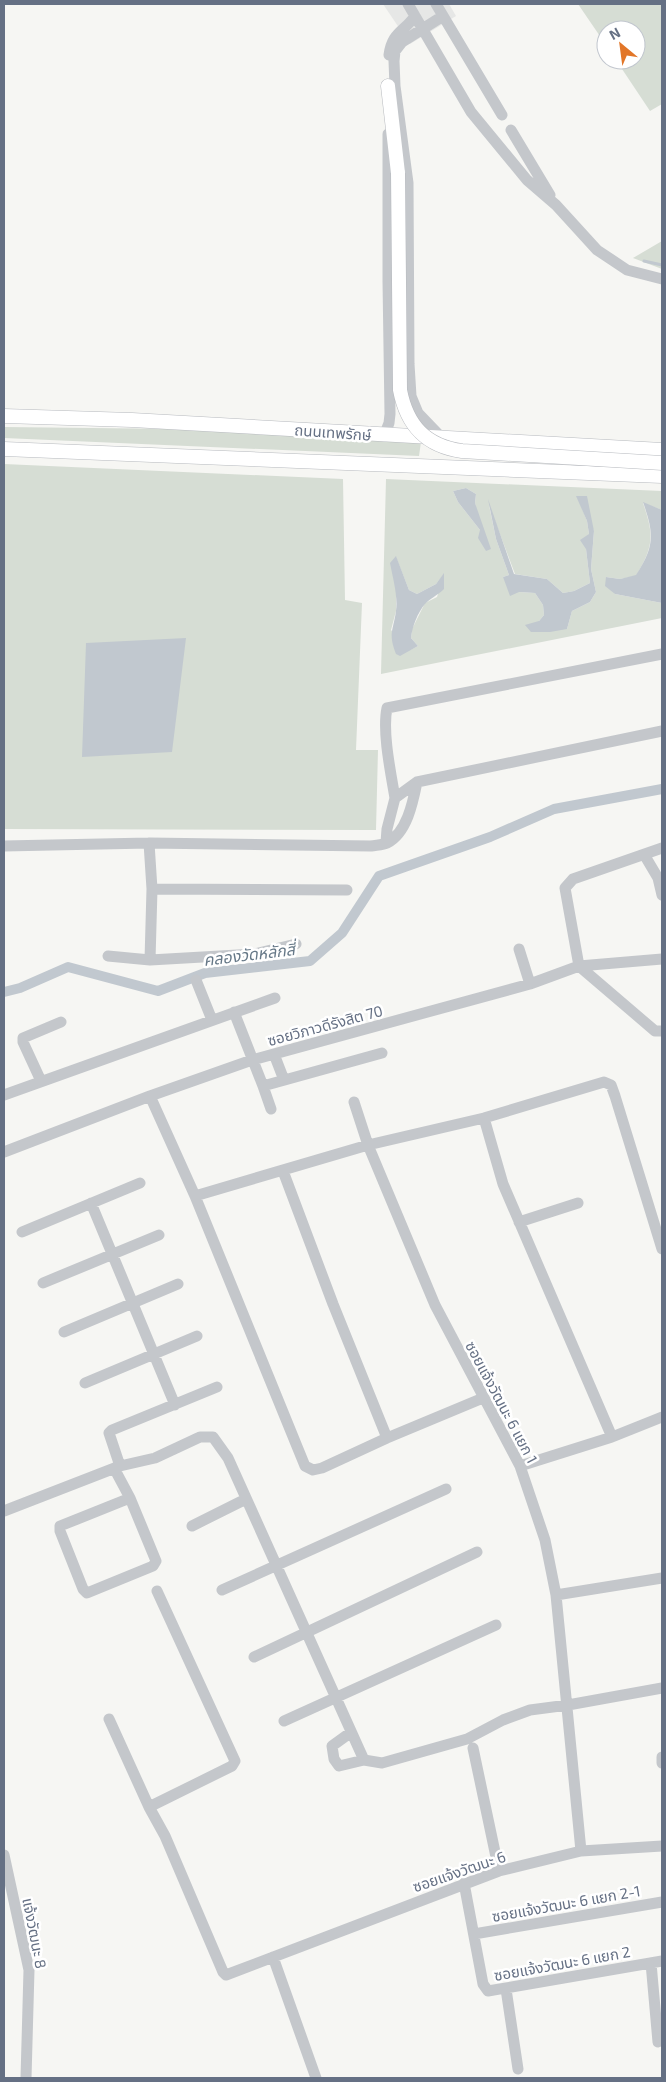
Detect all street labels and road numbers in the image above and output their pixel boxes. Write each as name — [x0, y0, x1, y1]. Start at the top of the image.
street label: ถนนเทพรักษ์ — [294, 420, 373, 444]
street label: ซอยวิภาวดีรังสิต 70 — [265, 1001, 385, 1049]
street label: ซอยแจ้งวัฒนะ 6 แยก 1 — [462, 1338, 542, 1466]
street label: ซอยแจ้งวัฒนะ 6 — [410, 1847, 508, 1895]
street label: ซอยแจ้งวัฒนะ 6 แยก 2-1 — [490, 1881, 642, 1925]
street label: แจ้งวัฒนะ 8 — [19, 1896, 51, 1970]
street label: ซอยแจ้งวัฒนะ 6 แยก 2 — [492, 1942, 632, 1984]

